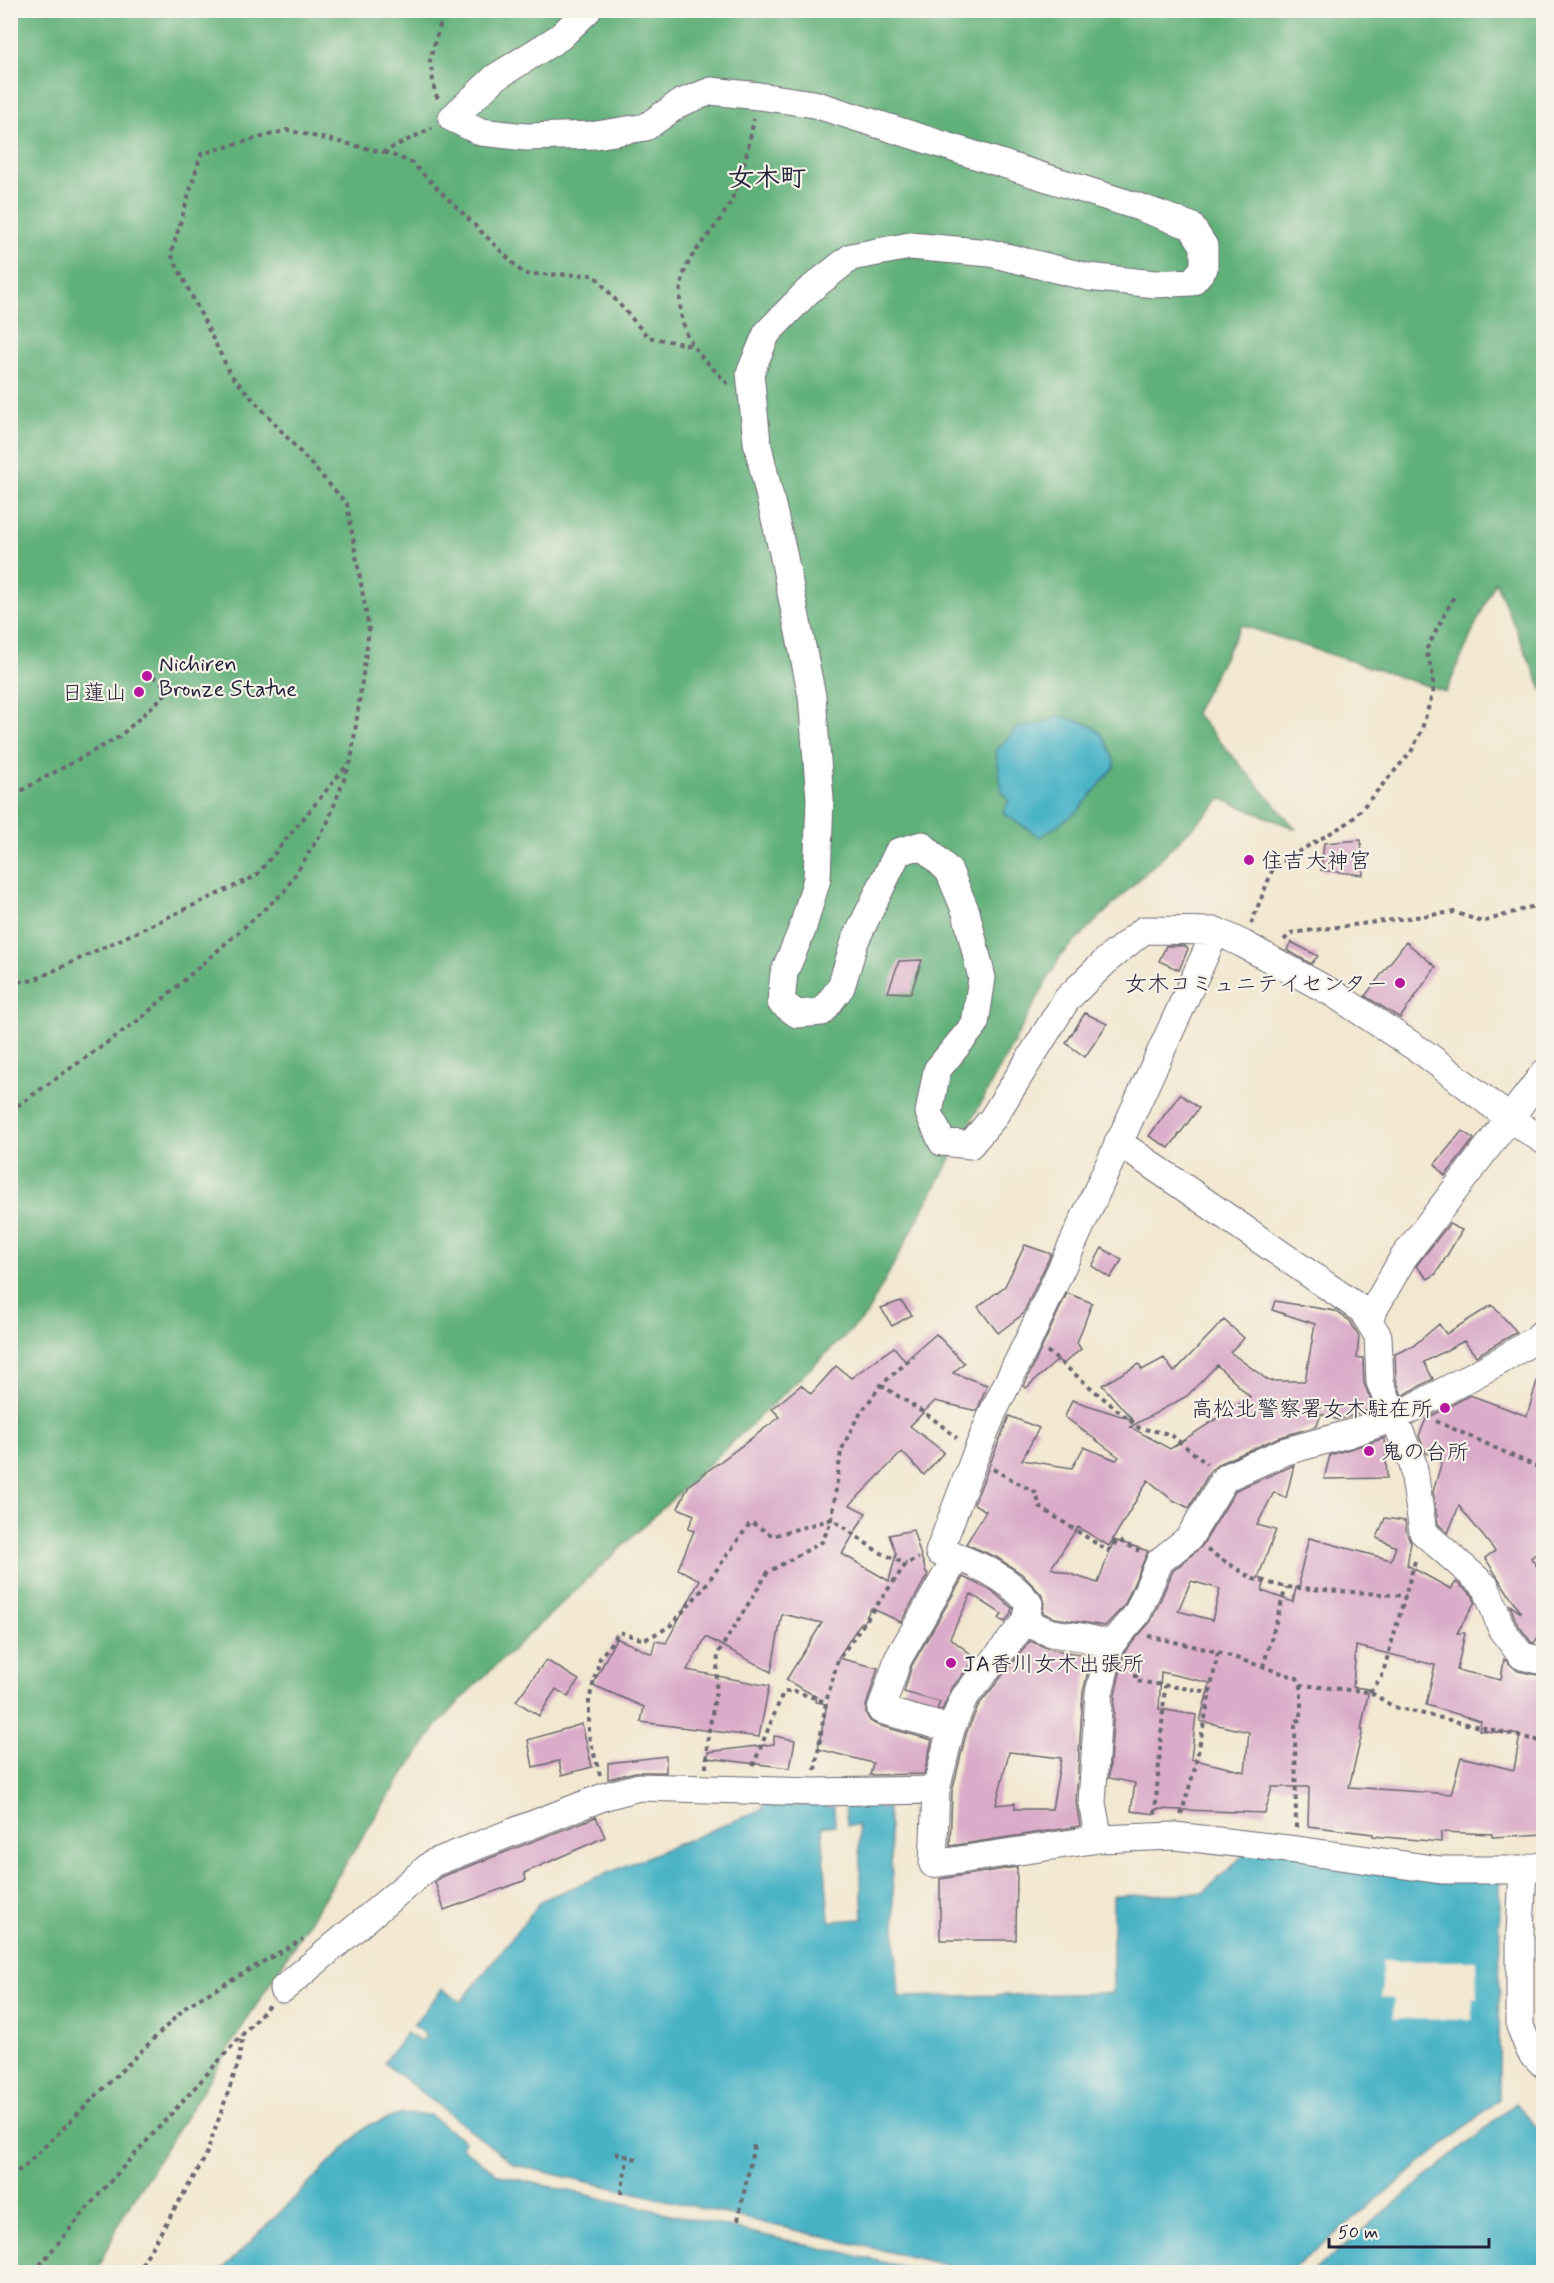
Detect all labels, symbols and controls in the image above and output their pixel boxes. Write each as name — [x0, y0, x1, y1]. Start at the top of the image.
district label: 女木町 — [728, 162, 806, 196]
place label: Nichiren Bronze Statue — [159, 651, 297, 704]
marker: Nichiren Bronze Statue — [140, 669, 154, 683]
place label: 日蓮山 — [61, 680, 127, 708]
marker: 日蓮山 — [132, 685, 146, 699]
place label: 住吉大神宮 — [1261, 848, 1371, 876]
marker: 住吉大神宮 — [1242, 853, 1256, 867]
place label: 女木コミュニテイセンター — [1125, 971, 1388, 999]
marker: 女木コミュニテイセンター — [1393, 976, 1407, 990]
place label: 高松北警察署女木駐在所 — [1191, 1396, 1433, 1424]
marker: 高松北警察署女木駐在所 — [1438, 1401, 1452, 1415]
place label: 鬼の台所 — [1381, 1439, 1469, 1467]
marker: 鬼の台所 — [1362, 1444, 1376, 1458]
place label: JA香川女木出張所 — [963, 1651, 1144, 1679]
marker: JA香川女木出張所 — [944, 1656, 958, 1670]
scale bar — [1329, 2211, 1490, 2249]
text: 50 m — [1338, 2221, 1378, 2245]

